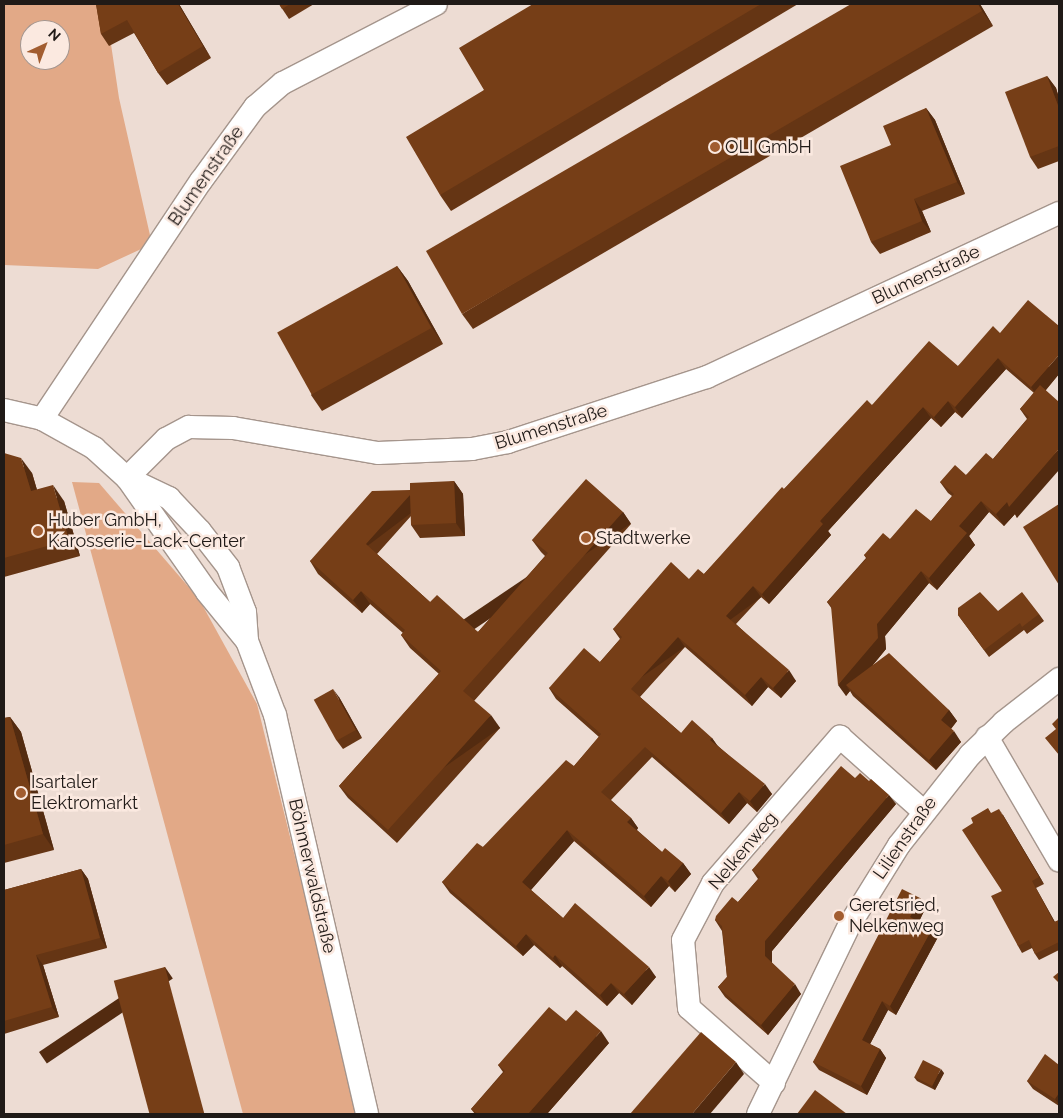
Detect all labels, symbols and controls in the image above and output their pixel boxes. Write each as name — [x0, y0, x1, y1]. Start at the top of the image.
north arrow — [20, 20, 70, 70]
text: N — [45, 25, 64, 44]
street label: Blumenstraße — [164, 122, 248, 230]
place label: OLI GmbH — [725, 136, 812, 158]
marker: OLI GmbH — [709, 141, 721, 153]
street label: Blumenstraße — [869, 241, 983, 309]
street label: Blumenstraße — [492, 400, 610, 454]
place label: Huber GmbH, Karosserie-Lack-Center — [48, 510, 245, 552]
marker: Huber GmbH, Karosserie-Lack-Center — [32, 525, 44, 537]
place label: Stadtwerke — [596, 527, 691, 549]
marker: Stadtwerke — [580, 532, 592, 544]
place label: Isartaler Elektromarkt — [31, 772, 138, 814]
marker: Isartaler Elektromarkt — [15, 787, 27, 799]
street label: Lilienstraße — [869, 793, 941, 883]
street label: Böhmerwaldstraße — [284, 796, 340, 956]
street label: Nelkenweg — [704, 808, 782, 894]
place label: Geretsried, Nelkenweg — [849, 895, 944, 938]
marker: Geretsried, Nelkenweg — [833, 910, 845, 922]

